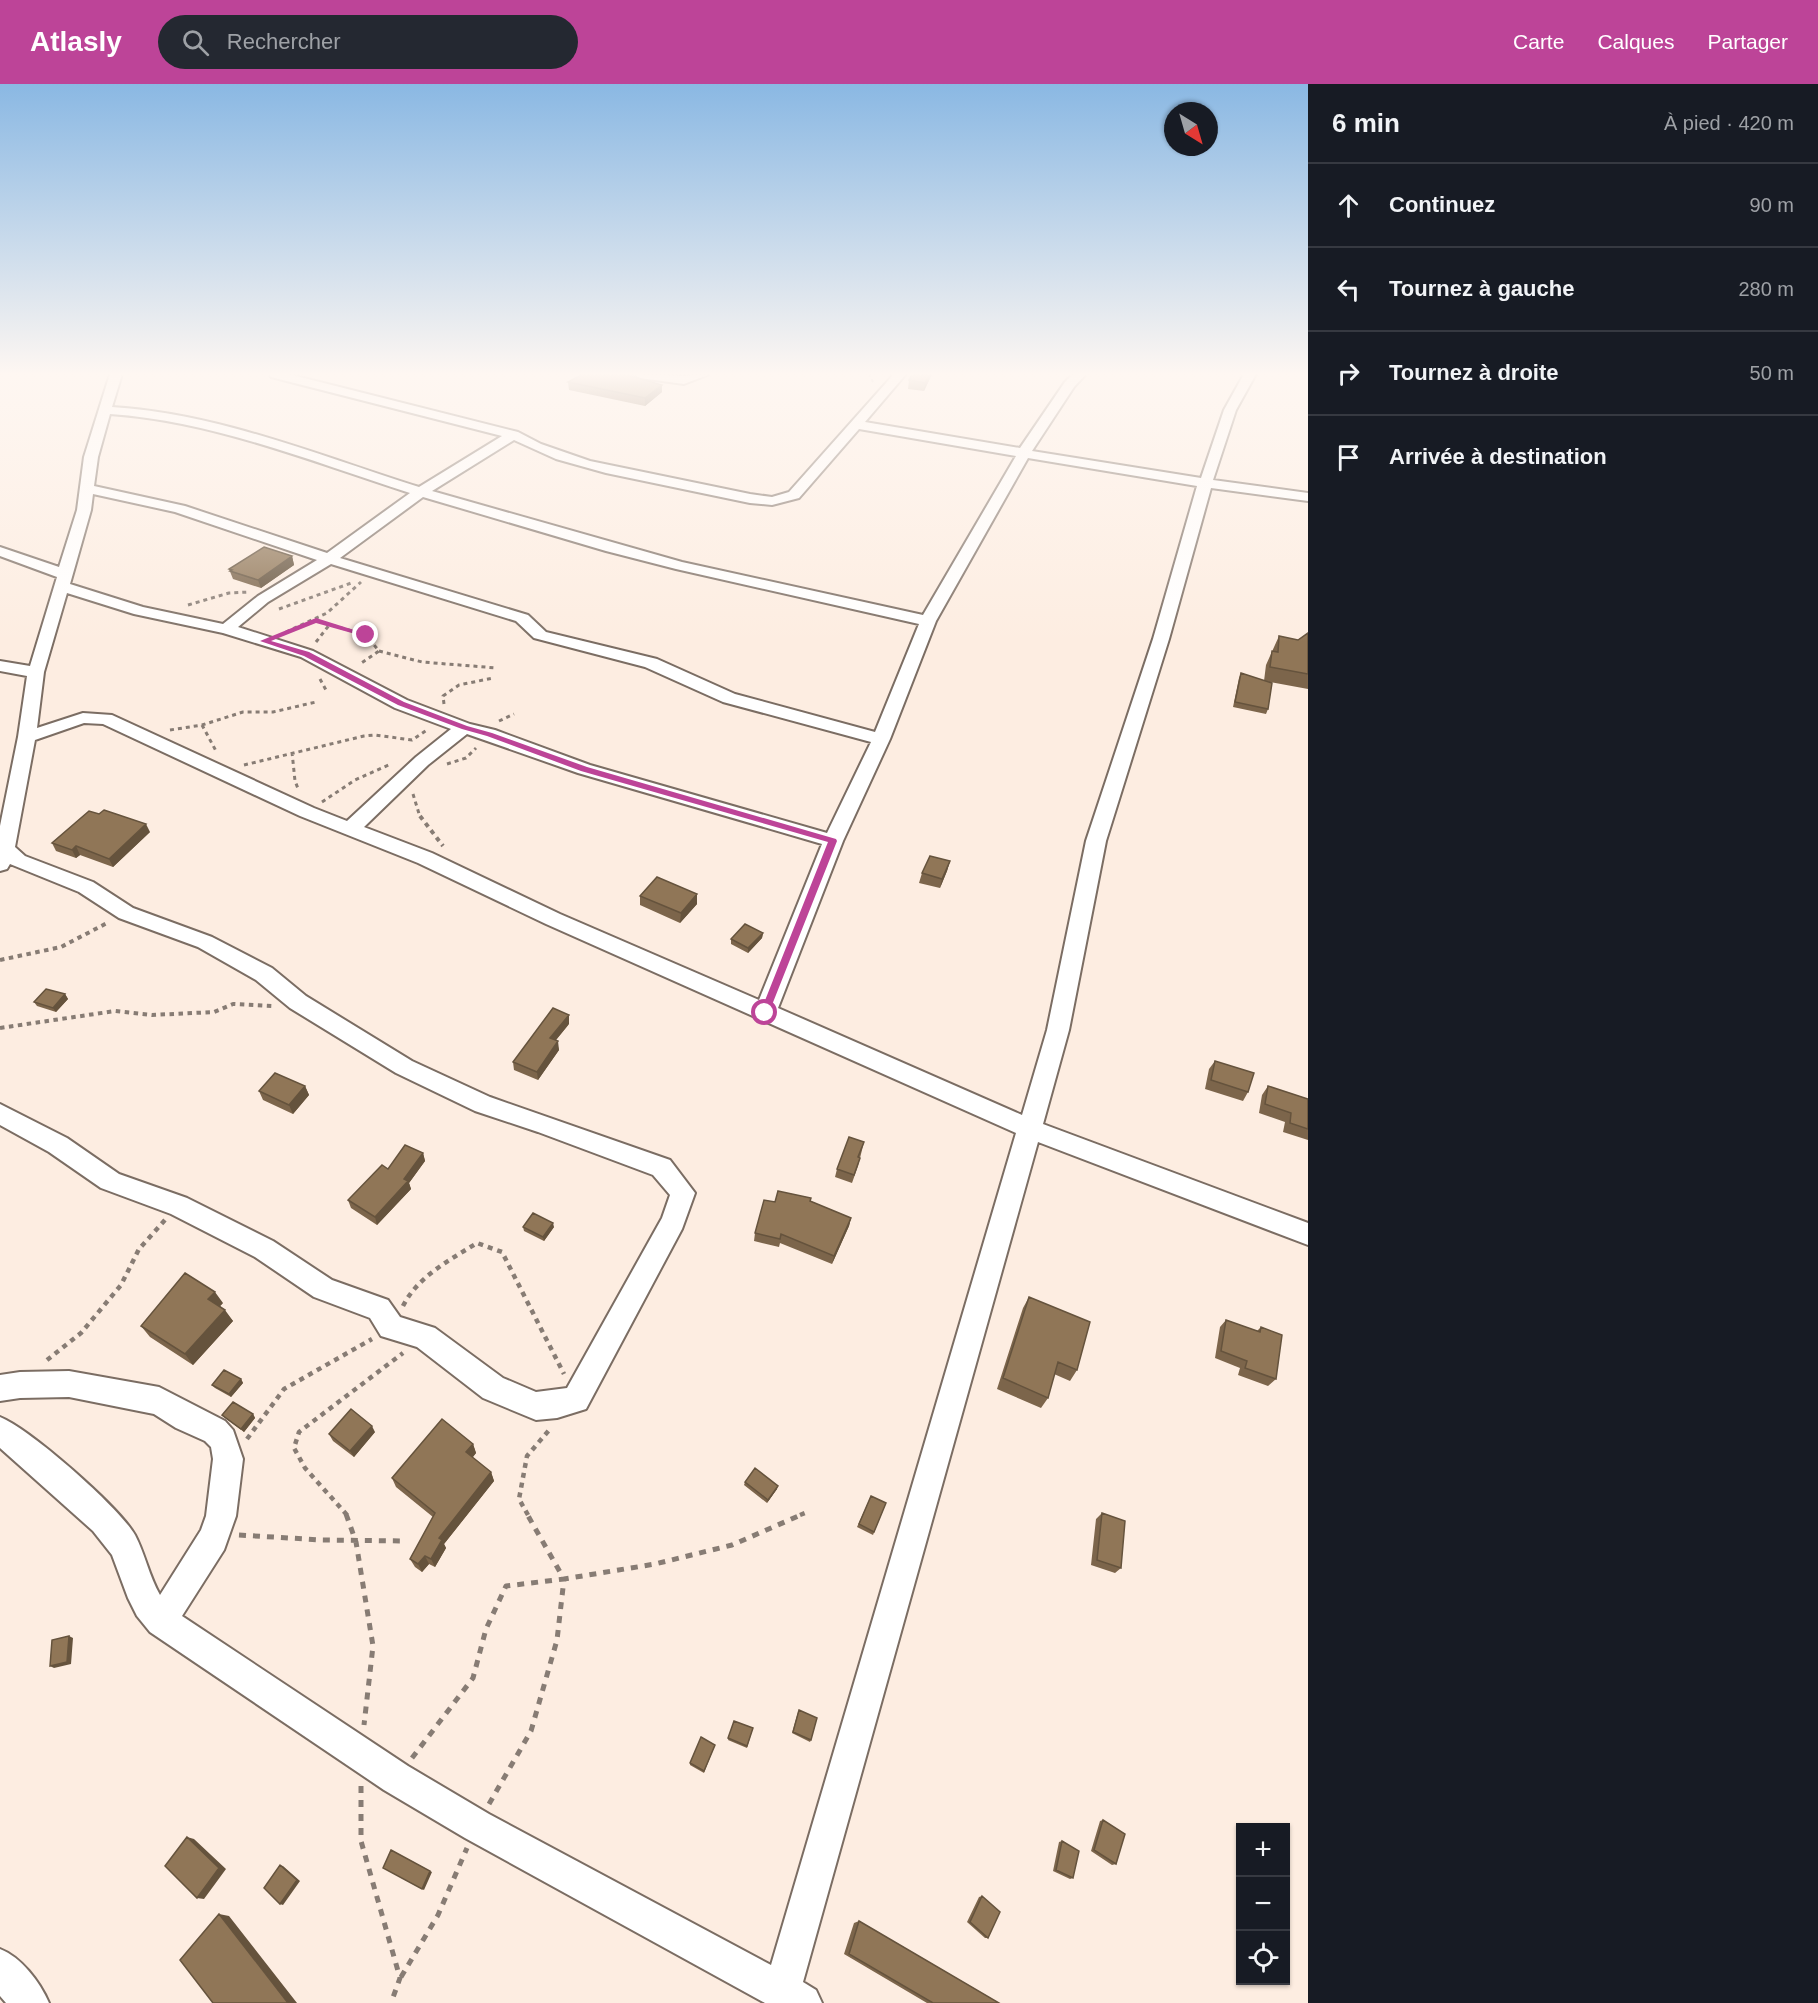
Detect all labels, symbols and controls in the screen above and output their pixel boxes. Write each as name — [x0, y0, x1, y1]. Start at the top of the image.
search box — [158, 15, 578, 69]
text: Atlasly — [30, 26, 122, 57]
icon: search — [179, 26, 212, 59]
text: Rechercher — [227, 29, 341, 54]
text: Carte — [1513, 30, 1564, 53]
text: Calques — [1597, 30, 1674, 53]
text: Partager — [1707, 30, 1788, 53]
north arrow — [1164, 102, 1218, 156]
text: 6 min — [1332, 108, 1400, 138]
text: À pied · 420 m — [1664, 112, 1794, 134]
icon: ahead — [1332, 189, 1365, 222]
text: Continuez — [1389, 192, 1495, 217]
text: 90 m — [1750, 194, 1794, 216]
icon: left — [1332, 273, 1365, 306]
text: Tournez à gauche — [1389, 276, 1574, 301]
text: 280 m — [1738, 278, 1794, 300]
icon: right — [1332, 357, 1365, 390]
text: Tournez à droite — [1389, 360, 1559, 385]
text: 50 m — [1750, 362, 1794, 384]
icon: arrive — [1332, 441, 1365, 474]
text: Arrivée à destination — [1389, 444, 1607, 469]
route end — [352, 621, 378, 647]
route start — [751, 999, 777, 1025]
map controls — [1236, 1823, 1290, 1985]
button: + — [1236, 1823, 1290, 1877]
button: − — [1236, 1877, 1290, 1931]
button: locate — [1236, 1931, 1290, 1985]

